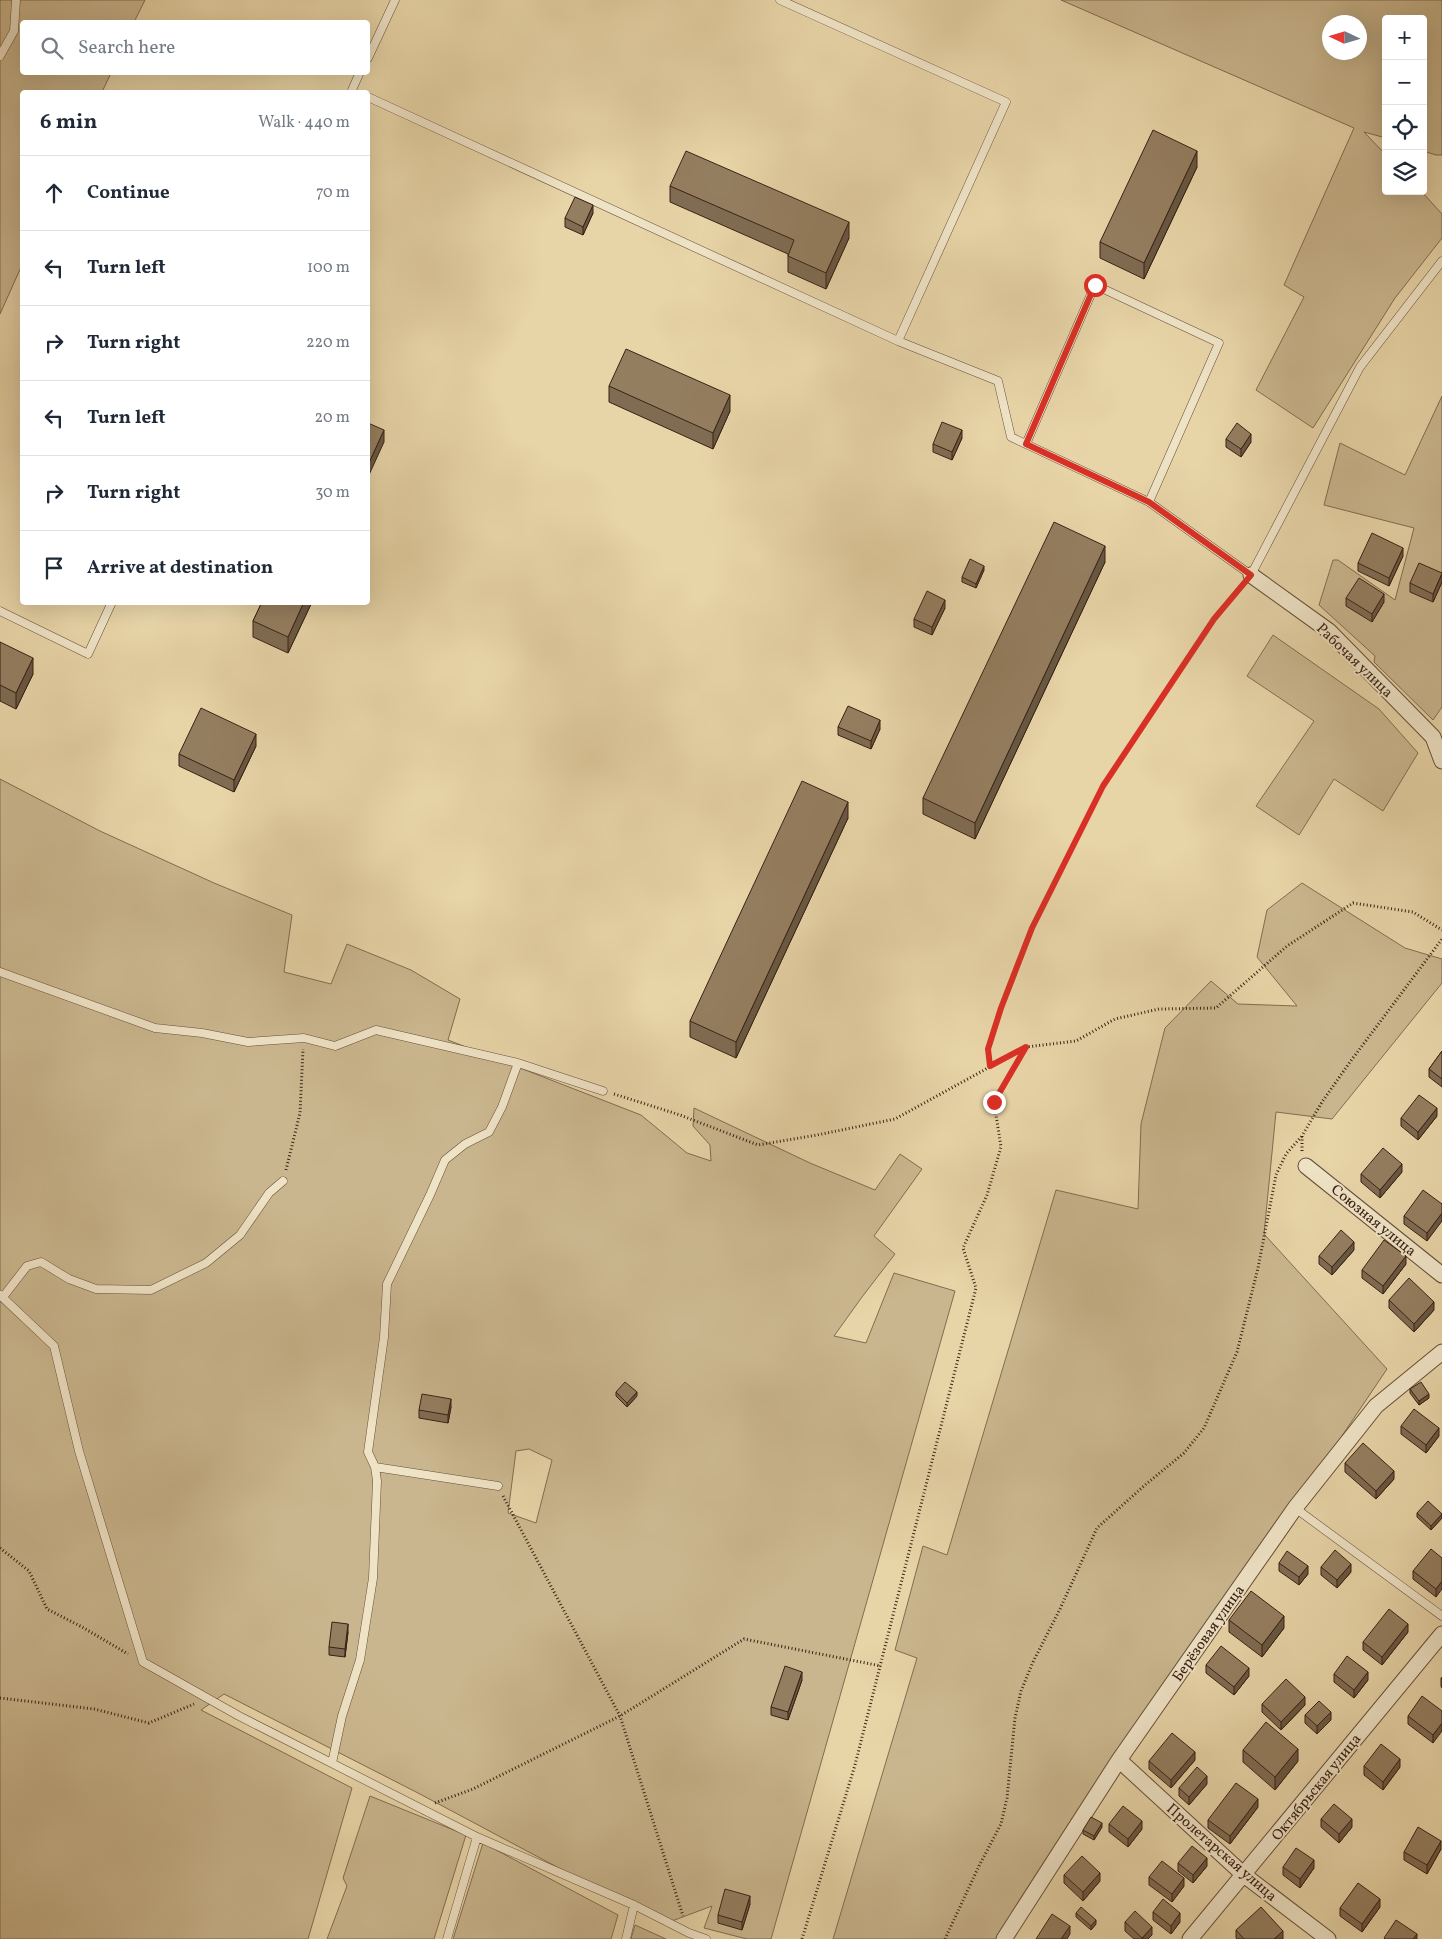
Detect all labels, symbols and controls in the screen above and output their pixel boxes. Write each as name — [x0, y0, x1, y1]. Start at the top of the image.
north arrow — [1322, 15, 1367, 60]
map controls — [1382, 15, 1427, 195]
button: + — [1382, 15, 1427, 60]
search box — [20, 20, 370, 75]
icon: search — [38, 34, 66, 62]
text: Search here — [78, 35, 175, 61]
button: − — [1382, 60, 1427, 105]
button: locate — [1382, 105, 1427, 150]
text: 6 min — [40, 108, 97, 137]
text: Walk · 440 m — [258, 112, 350, 134]
button: layers — [1382, 150, 1427, 195]
icon: ahead — [40, 179, 68, 207]
text: Continue — [87, 180, 170, 206]
text: 70 m — [316, 182, 350, 204]
icon: left — [40, 254, 68, 282]
text: Turn left — [87, 255, 166, 281]
text: 100 m — [307, 257, 350, 279]
route start — [1084, 274, 1107, 297]
icon: right — [40, 329, 68, 357]
text: Turn right — [87, 330, 180, 356]
text: 220 m — [306, 332, 350, 354]
icon: left — [40, 404, 68, 432]
text: Turn left — [87, 405, 166, 431]
text: 20 m — [315, 407, 350, 429]
icon: right — [40, 479, 68, 507]
text: Turn right — [87, 480, 180, 506]
text: 30 m — [315, 482, 350, 504]
icon: arrive — [40, 554, 68, 582]
text: Arrive at destination — [87, 555, 273, 581]
street label: Рабочая улица — [1311, 619, 1397, 703]
route end — [983, 1091, 1006, 1114]
street label: Союзная улица — [1326, 1180, 1420, 1262]
street label: Берёзовая улица — [1168, 1581, 1250, 1686]
street label: Октябрьская улица — [1267, 1730, 1367, 1846]
street label: Пролетарская улица — [1161, 1799, 1281, 1907]

